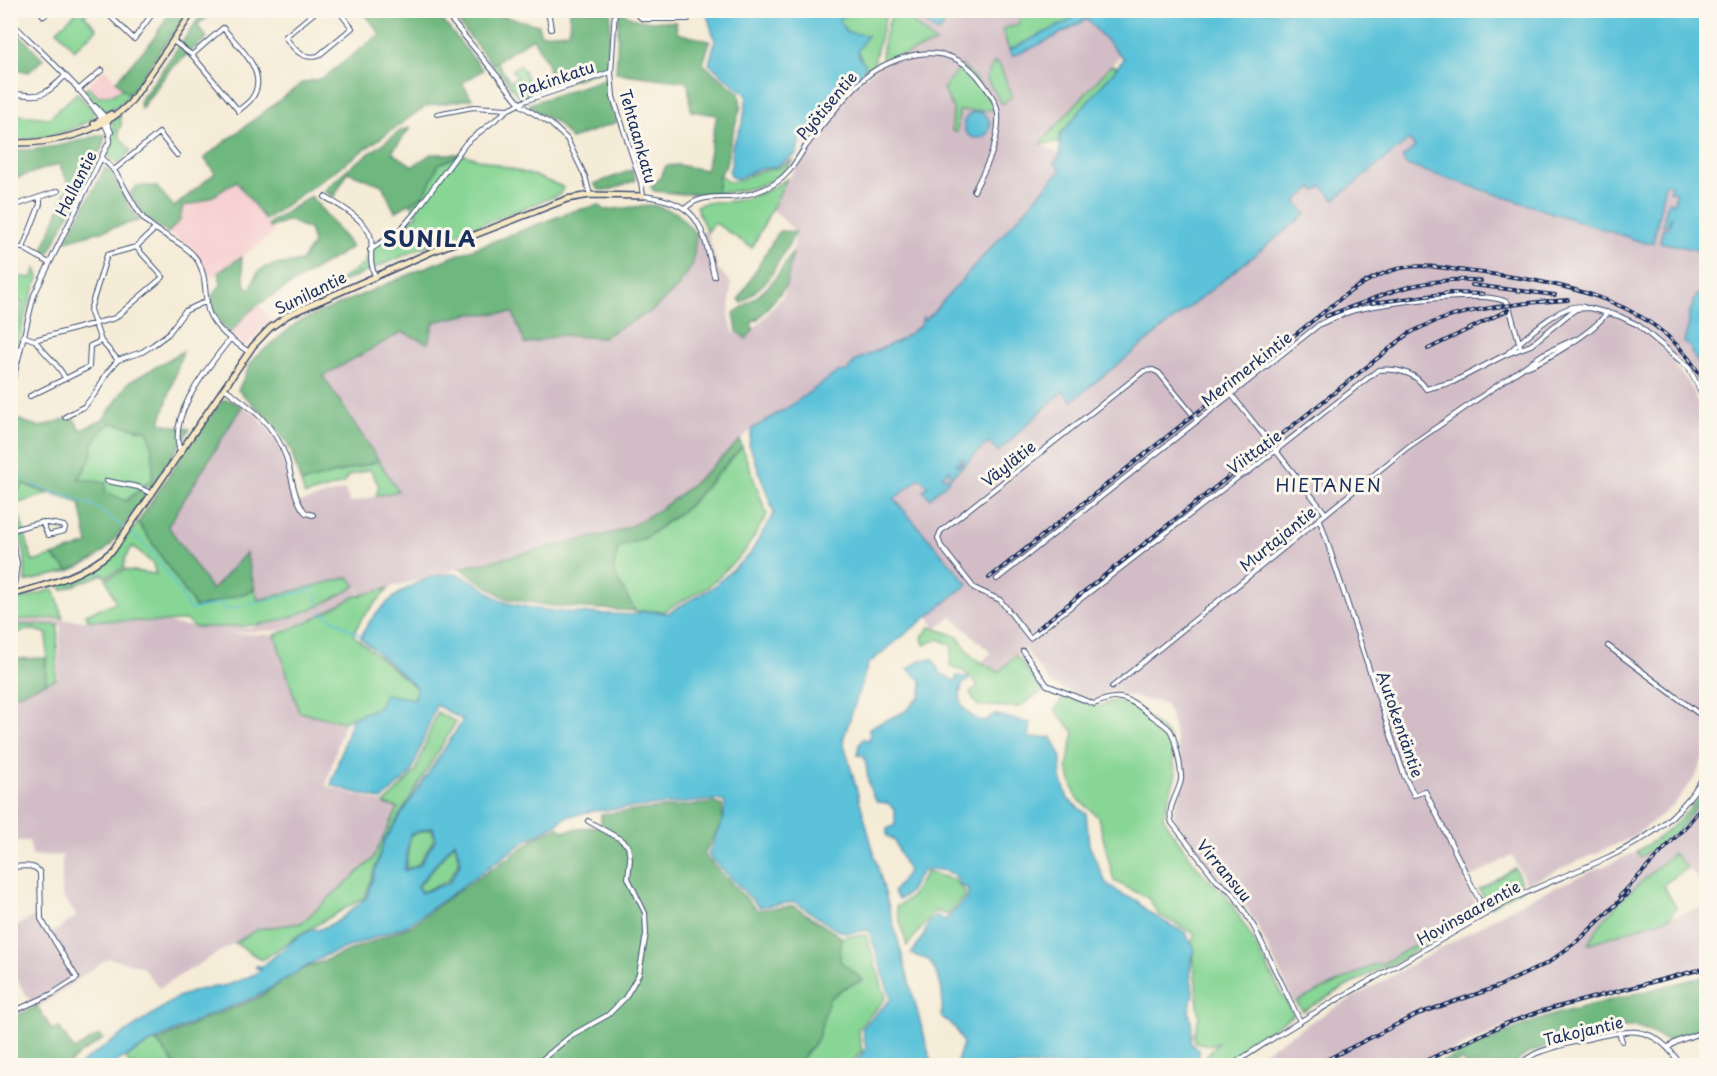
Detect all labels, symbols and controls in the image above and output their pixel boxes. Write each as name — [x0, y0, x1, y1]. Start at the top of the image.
street label: Pakinkatu — [515, 54, 597, 102]
street label: Pyötisentie — [790, 65, 862, 145]
street label: Tehtaankatu — [614, 86, 664, 186]
street label: Hallantie — [48, 146, 102, 220]
district label: SUNILA — [383, 221, 477, 254]
street label: Sunilantie — [270, 264, 350, 320]
street label: Merimerkintie — [1196, 325, 1296, 411]
street label: Viittatie — [1222, 423, 1286, 479]
street label: Väylätie — [976, 434, 1040, 492]
district label: HIETANEN — [1276, 471, 1382, 498]
street label: Murtajantie — [1233, 500, 1321, 576]
street label: Autokentäntie — [1372, 668, 1430, 780]
street label: Virransuu — [1192, 834, 1258, 906]
street label: Hovinsaarentie — [1412, 874, 1524, 950]
street label: Takojantie — [1541, 1009, 1625, 1051]

